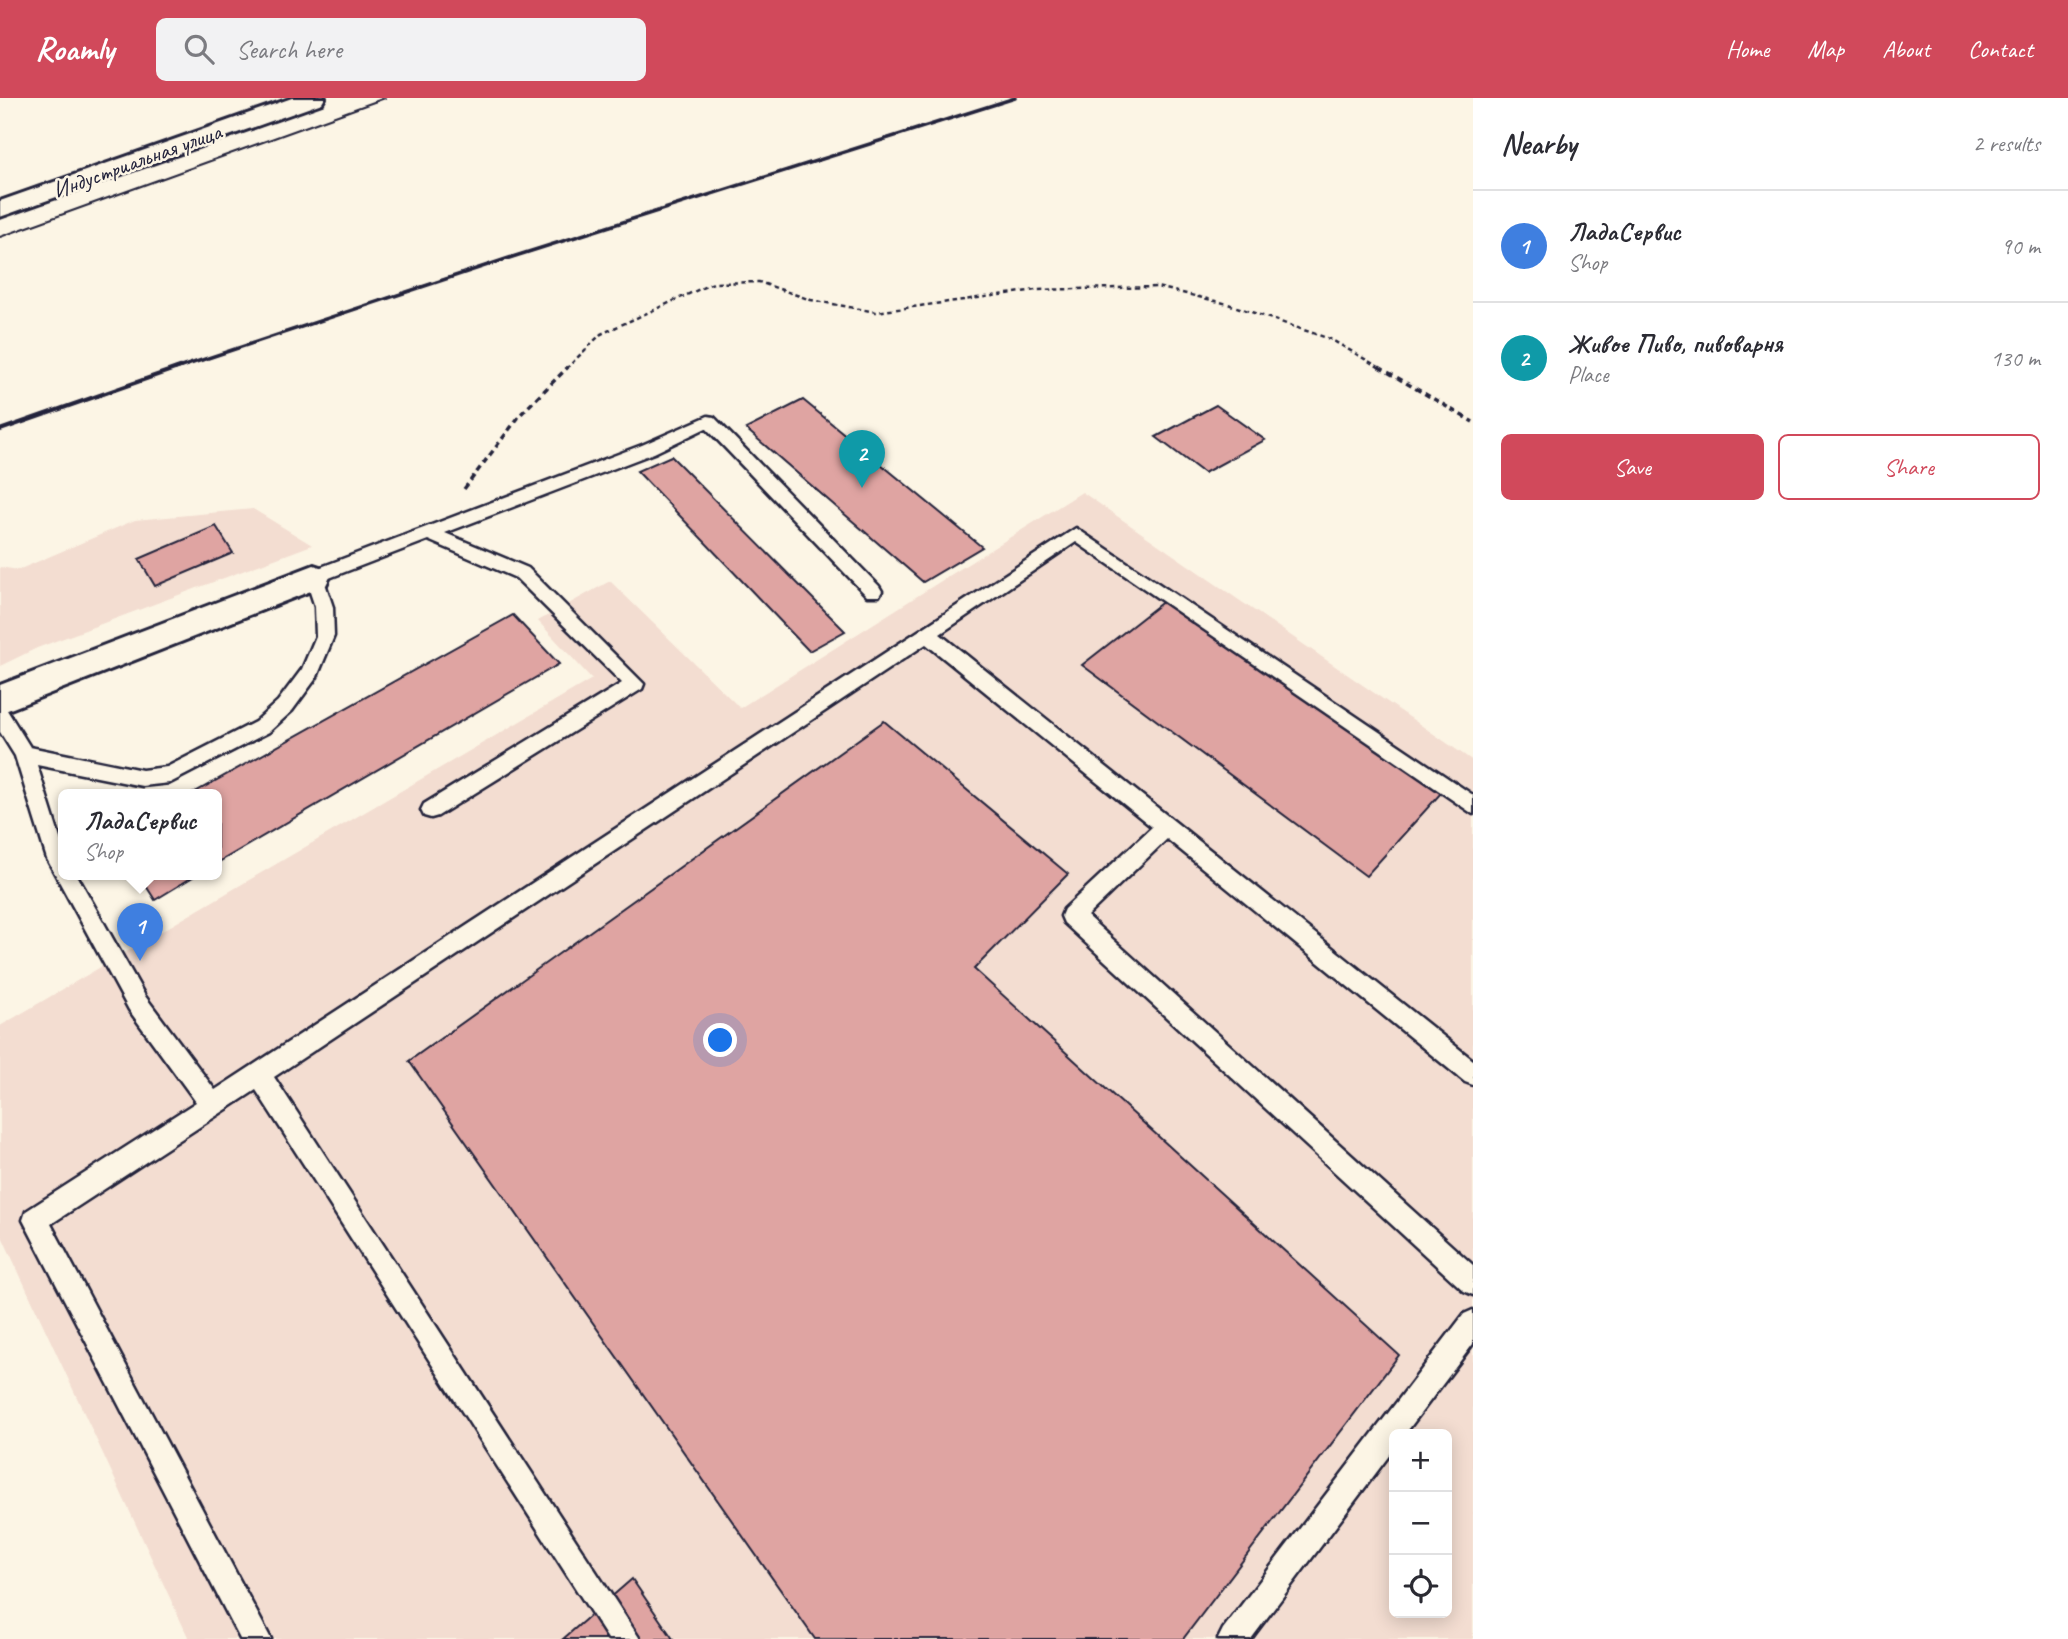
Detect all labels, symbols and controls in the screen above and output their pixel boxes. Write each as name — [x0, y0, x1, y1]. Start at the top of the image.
search box — [156, 18, 646, 81]
text: Roamly — [35, 28, 114, 70]
icon: search — [180, 30, 218, 68]
text: Search here — [236, 33, 342, 66]
text: Home — [1726, 34, 1769, 64]
text: Map — [1807, 34, 1844, 64]
text: About — [1882, 34, 1930, 64]
text: Contact — [1968, 34, 2033, 64]
street label: Индустриальная улица — [49, 116, 227, 205]
text: Nearby — [1501, 125, 1577, 163]
text: 2 results — [1973, 129, 2040, 158]
text: ЛадаСервис — [1568, 215, 1680, 248]
text: 1 — [1519, 232, 1529, 261]
text: 90 m — [2001, 232, 2040, 261]
text: Shop — [1568, 248, 1607, 277]
text: Живое Пиво, пивоварня — [1568, 327, 1783, 360]
text: 2 — [1519, 344, 1529, 373]
text: 130 m — [1991, 344, 2040, 373]
text: Place — [1568, 360, 1608, 389]
pin: 2 — [839, 430, 885, 488]
button: Save — [1501, 434, 1764, 500]
button: Share — [1778, 434, 2040, 500]
popup — [58, 789, 222, 880]
text: ЛадаСервис — [84, 804, 196, 837]
text: Shop — [84, 837, 123, 866]
pin: 1 — [117, 903, 163, 961]
your location — [703, 1023, 737, 1057]
map controls — [1389, 1429, 1452, 1618]
button: + — [1389, 1429, 1452, 1492]
button: − — [1389, 1492, 1452, 1555]
button: locate — [1389, 1555, 1452, 1618]

